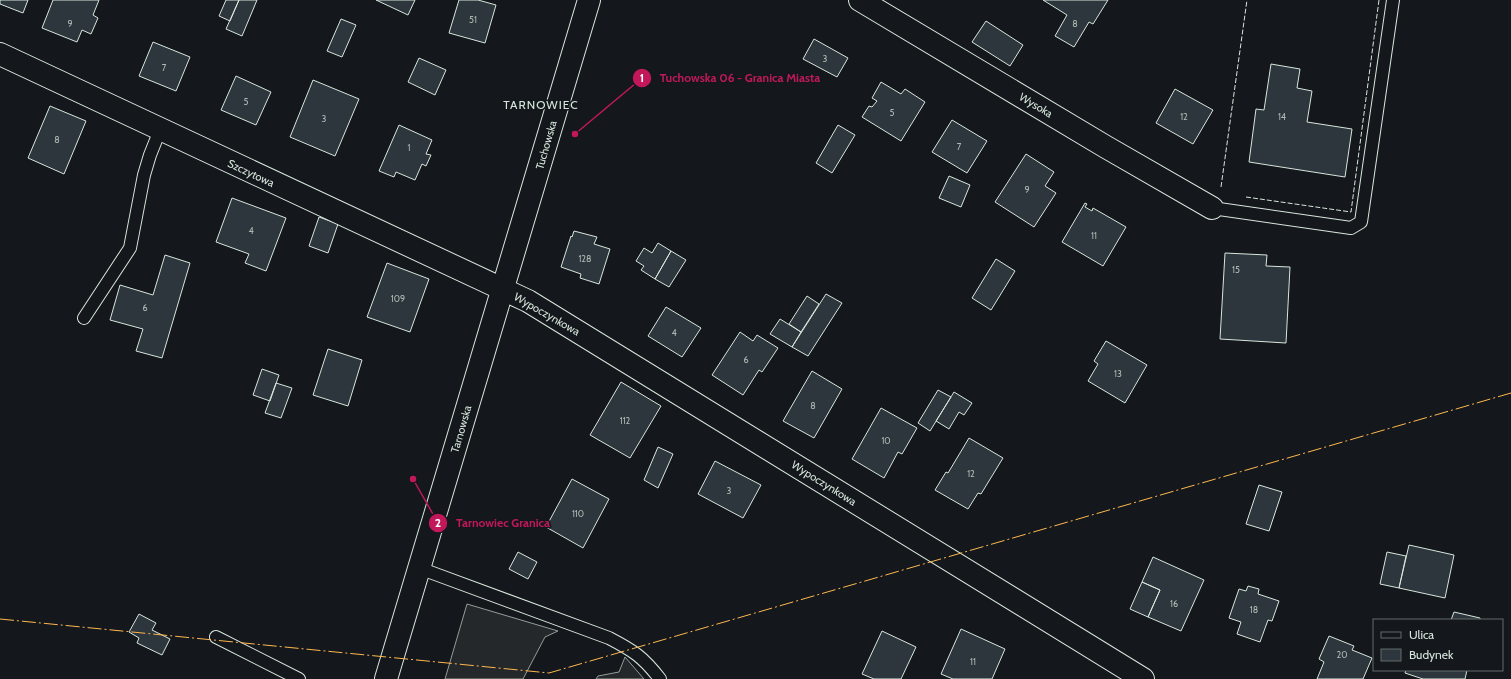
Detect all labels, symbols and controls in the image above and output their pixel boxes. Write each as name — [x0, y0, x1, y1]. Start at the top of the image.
house number: 51 — [469, 14, 477, 25]
house number: 9 — [67, 18, 73, 29]
house number: 8 — [1072, 18, 1078, 29]
house number: 3 — [823, 53, 828, 64]
house number: 7 — [162, 62, 167, 73]
callout: Tuchowska 06 - Granica Miasta — [632, 66, 828, 90]
text: 1 — [640, 70, 644, 85]
text: Tuchowska 06 - Granica Miasta — [660, 70, 820, 85]
street label: Wysoka — [1017, 90, 1056, 121]
house number: 5 — [244, 96, 249, 107]
district label: TARNOWIEC — [503, 97, 579, 112]
house number: 5 — [890, 107, 895, 118]
house number: 12 — [1180, 111, 1188, 122]
house number: 14 — [1278, 111, 1286, 122]
house number: 3 — [322, 113, 327, 124]
street label: Tuchowska — [532, 118, 560, 171]
house number: 8 — [54, 134, 60, 145]
house number: 7 — [957, 141, 962, 152]
house number: 1 — [408, 142, 411, 153]
street label: Szczytowa — [225, 156, 277, 190]
house number: 9 — [1024, 184, 1030, 195]
house number: 4 — [248, 225, 254, 236]
house number: 11 — [1091, 230, 1097, 241]
house number: 128 — [578, 253, 592, 264]
house number: 15 — [1232, 264, 1240, 275]
street label: Wypoczynkowa — [512, 289, 583, 339]
house number: 109 — [391, 293, 405, 304]
house number: 6 — [142, 302, 148, 313]
house number: 4 — [671, 327, 677, 338]
house number: 6 — [743, 354, 749, 365]
house number: 13 — [1114, 368, 1122, 379]
house number: 8 — [810, 400, 816, 411]
street label: Tarnowska — [448, 403, 475, 454]
house number: 112 — [620, 415, 631, 426]
house number: 10 — [881, 435, 891, 446]
street label: Wypoczynkowa — [789, 458, 860, 509]
house number: 12 — [967, 468, 975, 479]
house number: 3 — [727, 485, 732, 496]
house number: 110 — [572, 508, 584, 519]
callout: Tarnowiec Granica — [428, 511, 558, 535]
text: 2 — [435, 515, 441, 530]
text: Tarnowiec Granica — [456, 515, 550, 530]
house number: 16 — [1170, 598, 1178, 609]
house number: 18 — [1250, 604, 1258, 615]
legend — [1373, 619, 1503, 671]
text: Ulica — [1409, 627, 1434, 642]
text: Budynek — [1409, 647, 1454, 662]
house number: 20 — [1337, 649, 1348, 660]
house number: 11 — [970, 656, 976, 667]

